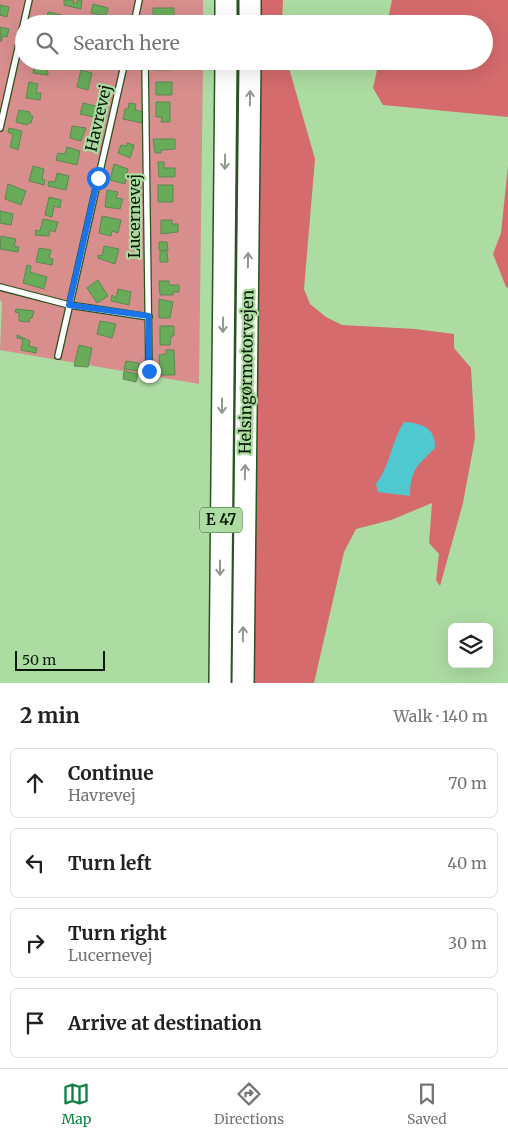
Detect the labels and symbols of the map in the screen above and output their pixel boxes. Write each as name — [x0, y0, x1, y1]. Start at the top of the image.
street label: Havrevej — [81, 83, 115, 153]
one-way arrow — [245, 90, 255, 106]
one-way arrow — [220, 154, 230, 170]
route start — [87, 167, 110, 190]
street label: Lucernevej — [124, 174, 144, 258]
one-way arrow — [243, 253, 252, 269]
street label: Helsingørmotorvejen — [235, 289, 257, 454]
one-way arrow — [218, 317, 227, 333]
route end — [138, 360, 161, 383]
one-way arrow — [217, 398, 227, 414]
one-way arrow — [240, 464, 250, 480]
road number: E 47 — [200, 508, 242, 532]
one-way arrow — [216, 560, 225, 576]
one-way arrow — [238, 627, 248, 643]
scale bar — [15, 648, 105, 671]

